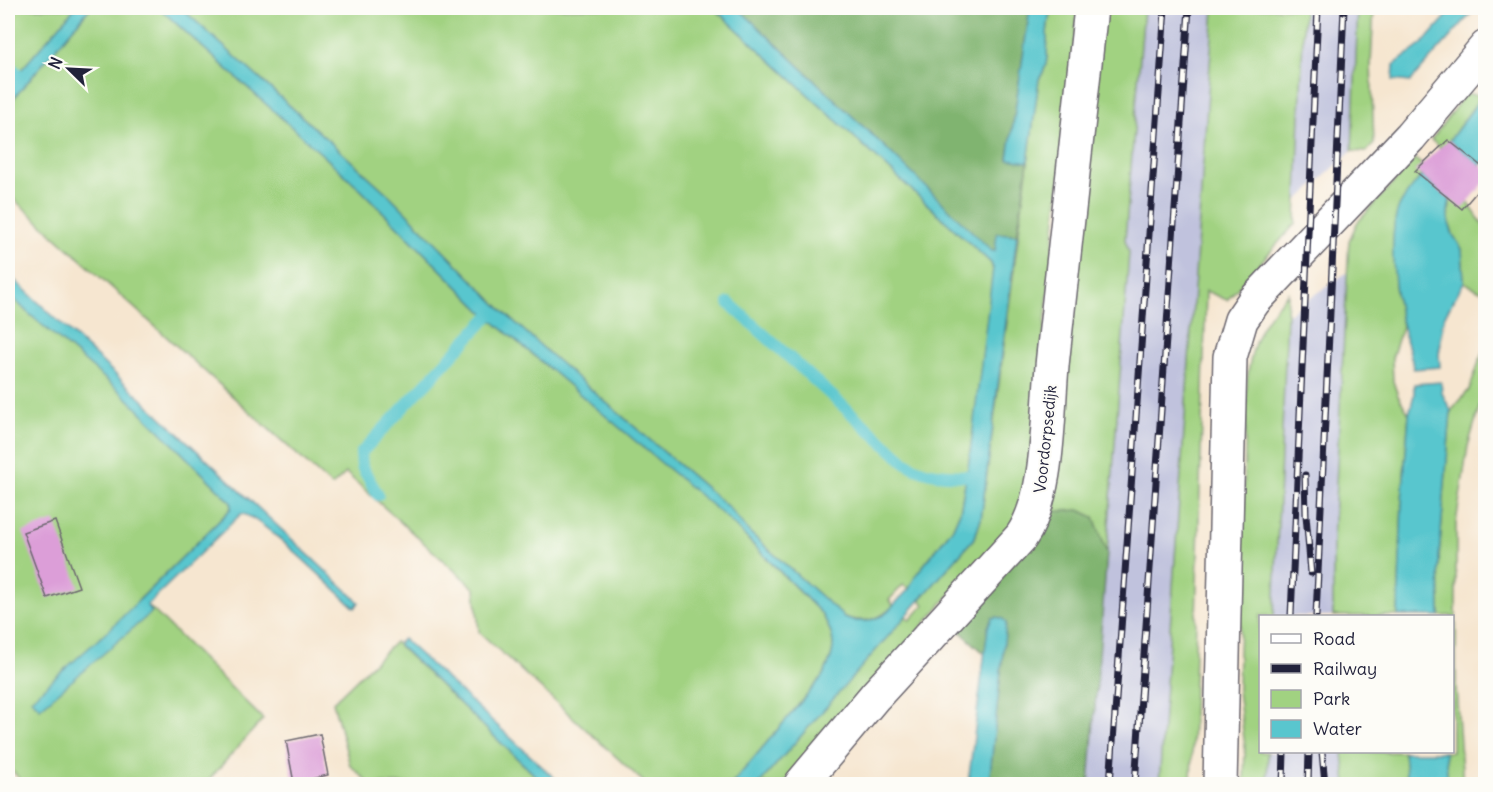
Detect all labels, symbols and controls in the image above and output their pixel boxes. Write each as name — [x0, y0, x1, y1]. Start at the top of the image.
north arrow — [39, 39, 99, 99]
text: N — [44, 54, 67, 72]
street label: Voordorpsedijk — [1029, 384, 1061, 494]
legend — [1259, 615, 1454, 753]
text: Road — [1313, 627, 1356, 650]
text: Railway — [1313, 657, 1377, 680]
text: Park — [1313, 687, 1350, 710]
text: Water — [1313, 717, 1363, 740]

